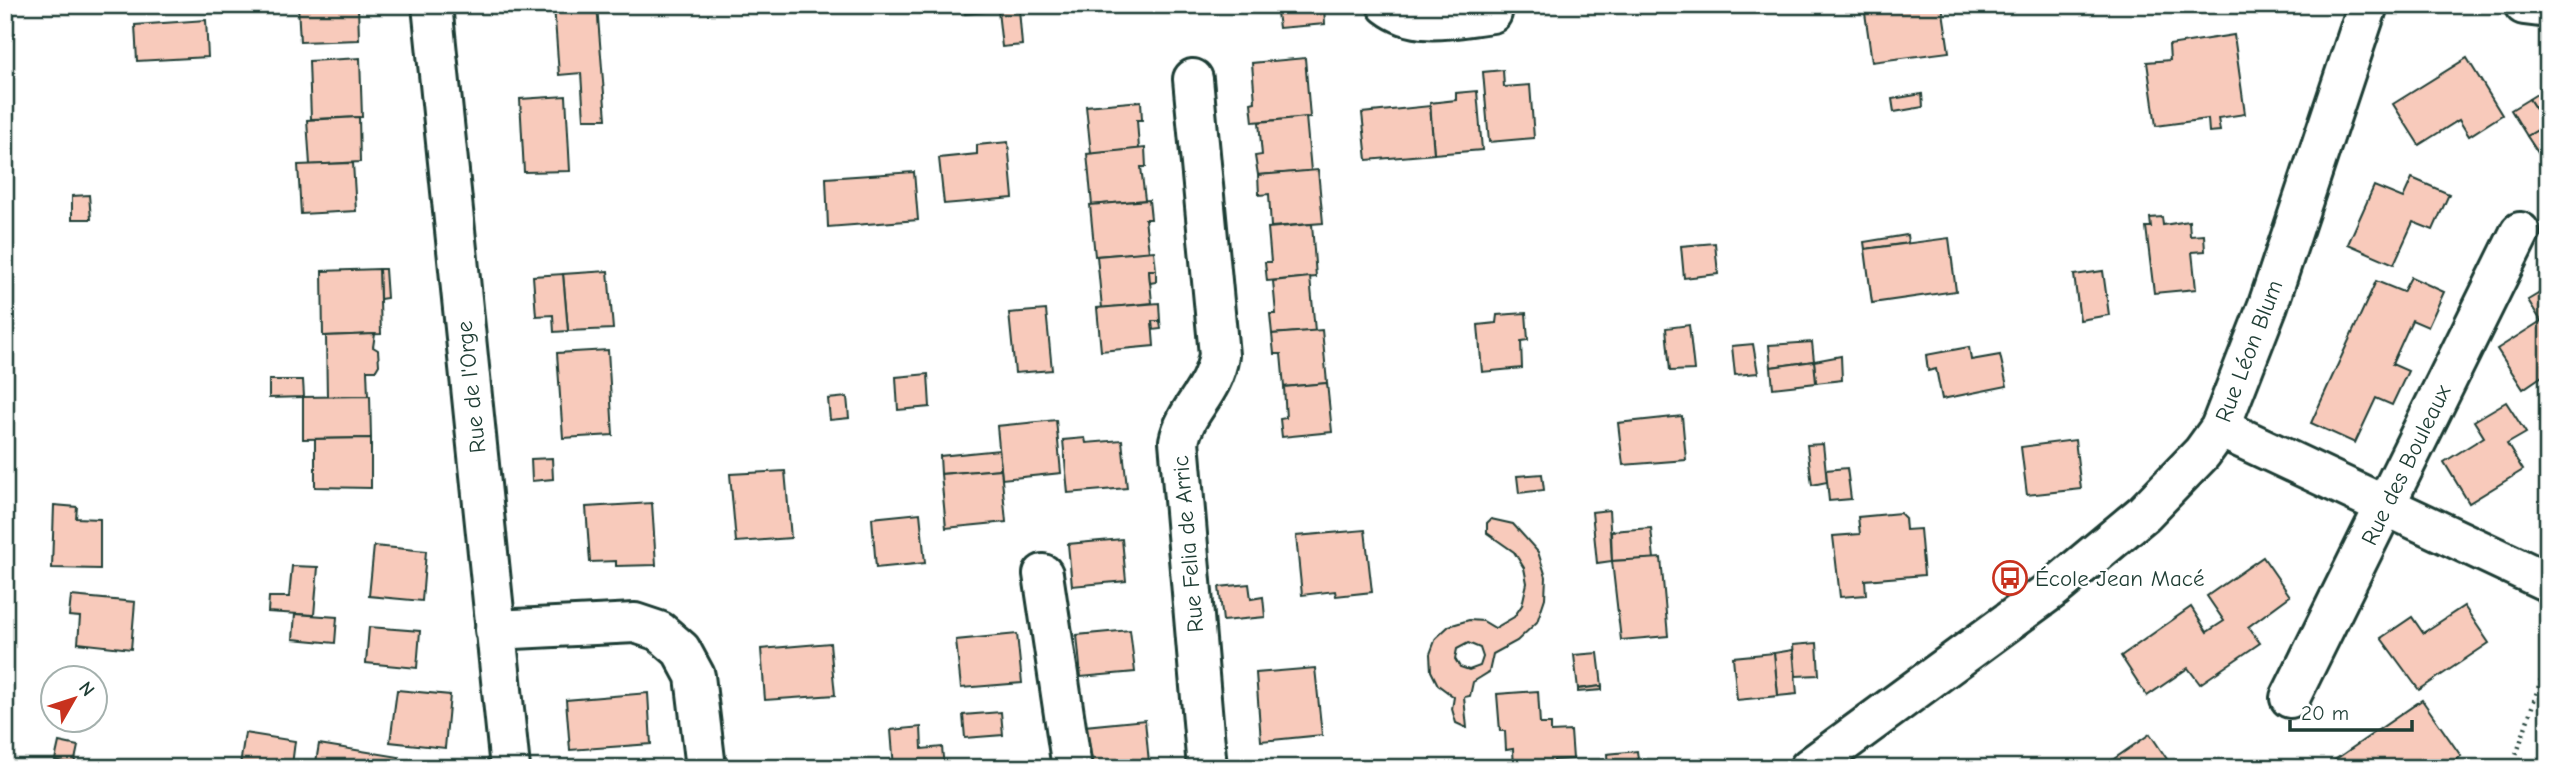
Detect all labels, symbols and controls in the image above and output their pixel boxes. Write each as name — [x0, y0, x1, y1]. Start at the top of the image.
street label: Rue Léon Blum — [2210, 276, 2288, 426]
street label: Rue de l'Orge — [451, 320, 491, 454]
street label: Rue des Bouleaux — [2356, 380, 2457, 550]
street label: Rue Felia de Arric — [1167, 455, 1209, 633]
bus stop icon: École Jean Macé — [1991, 559, 2029, 597]
place label: École Jean Macé — [2035, 565, 2204, 592]
north arrow — [38, 664, 108, 734]
text: N — [74, 677, 99, 701]
scale bar — [2290, 689, 2413, 733]
text: 20 m — [2301, 701, 2349, 725]

